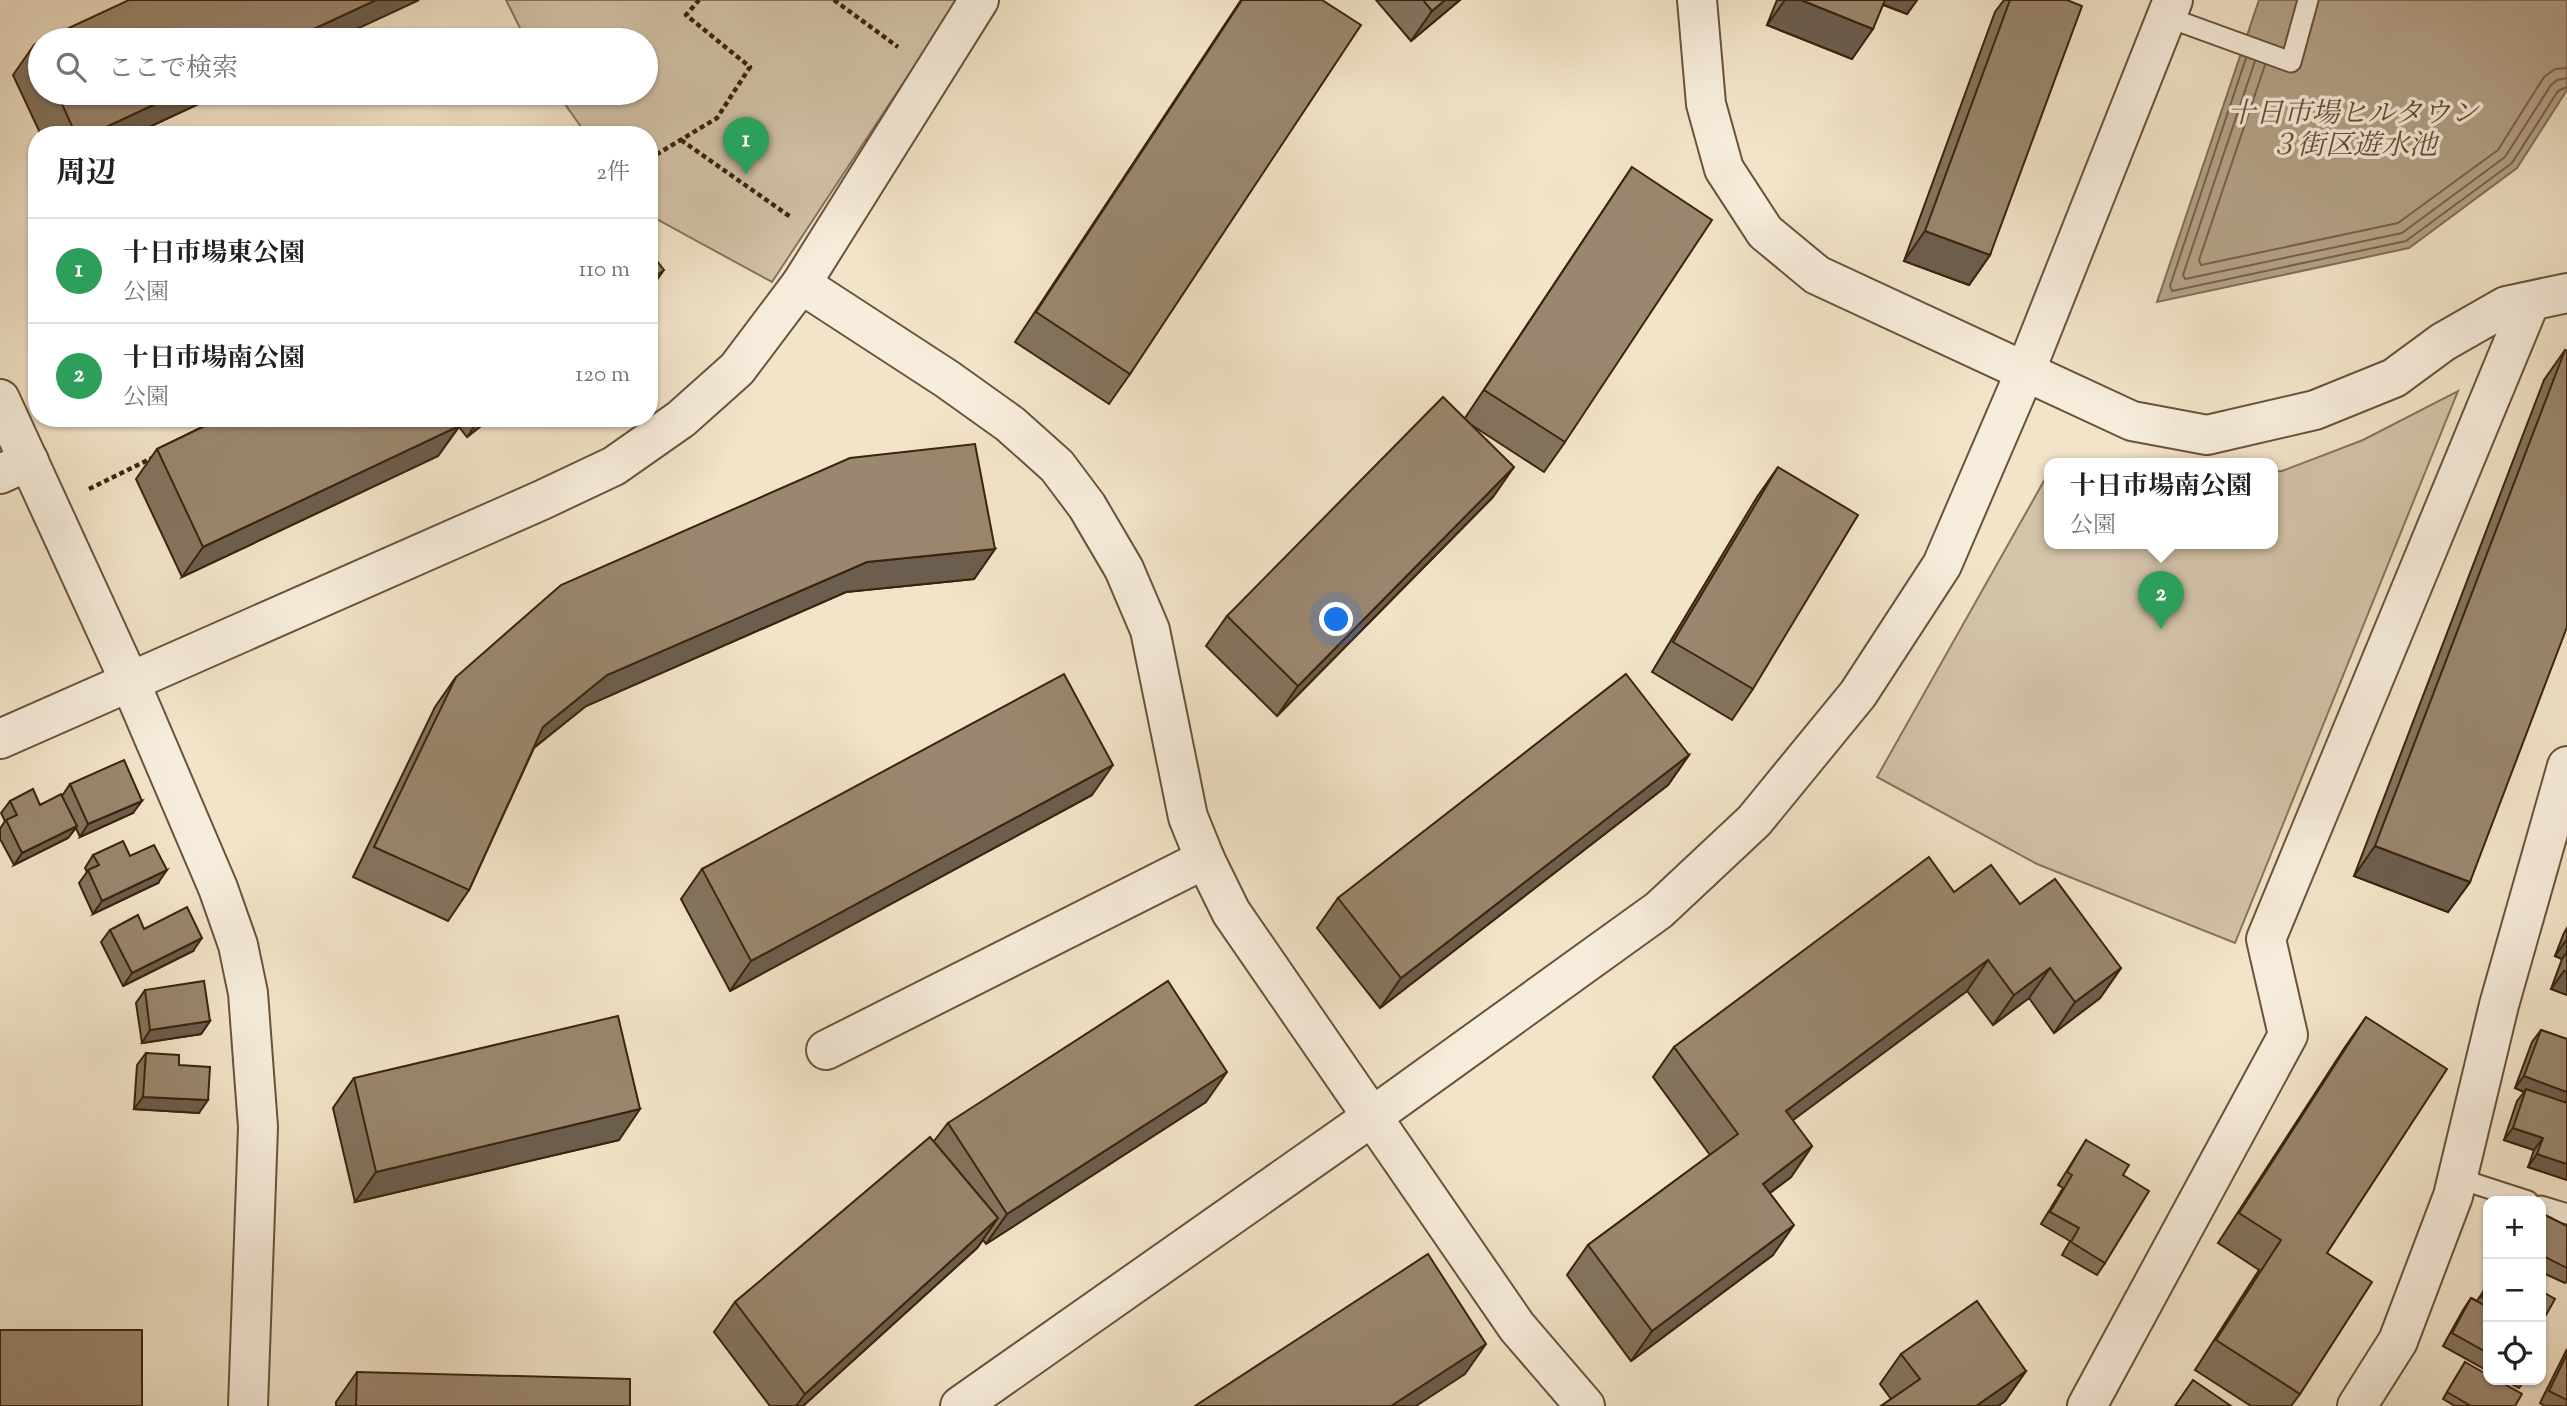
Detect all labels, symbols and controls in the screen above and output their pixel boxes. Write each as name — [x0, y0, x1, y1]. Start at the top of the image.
search box — [28, 28, 658, 105]
icon: search — [52, 48, 90, 86]
text: ここで検索 — [108, 51, 238, 88]
water label: 十日市場ヒルタウン ３街区遊水池 — [2228, 95, 2480, 167]
pin: 1 — [723, 117, 769, 175]
text: 周辺 — [56, 153, 116, 196]
text: 2件 — [596, 157, 630, 190]
text: 十日市場東公園 — [123, 236, 305, 273]
text: 1 — [75, 254, 83, 287]
text: 110 m — [579, 254, 630, 287]
text: 公園 — [123, 277, 169, 310]
text: 十日市場南公園 — [123, 341, 305, 378]
text: 2 — [74, 359, 84, 392]
text: 120 m — [575, 359, 630, 392]
text: 公園 — [123, 382, 169, 415]
popup — [2044, 458, 2278, 549]
text: 十日市場南公園 — [2070, 469, 2252, 506]
text: 公園 — [2070, 510, 2116, 543]
pin: 2 — [2138, 571, 2184, 629]
your location — [1319, 602, 1353, 636]
map controls — [2483, 1196, 2546, 1385]
button: + — [2483, 1196, 2546, 1259]
button: − — [2483, 1259, 2546, 1322]
button: locate — [2483, 1322, 2546, 1385]

